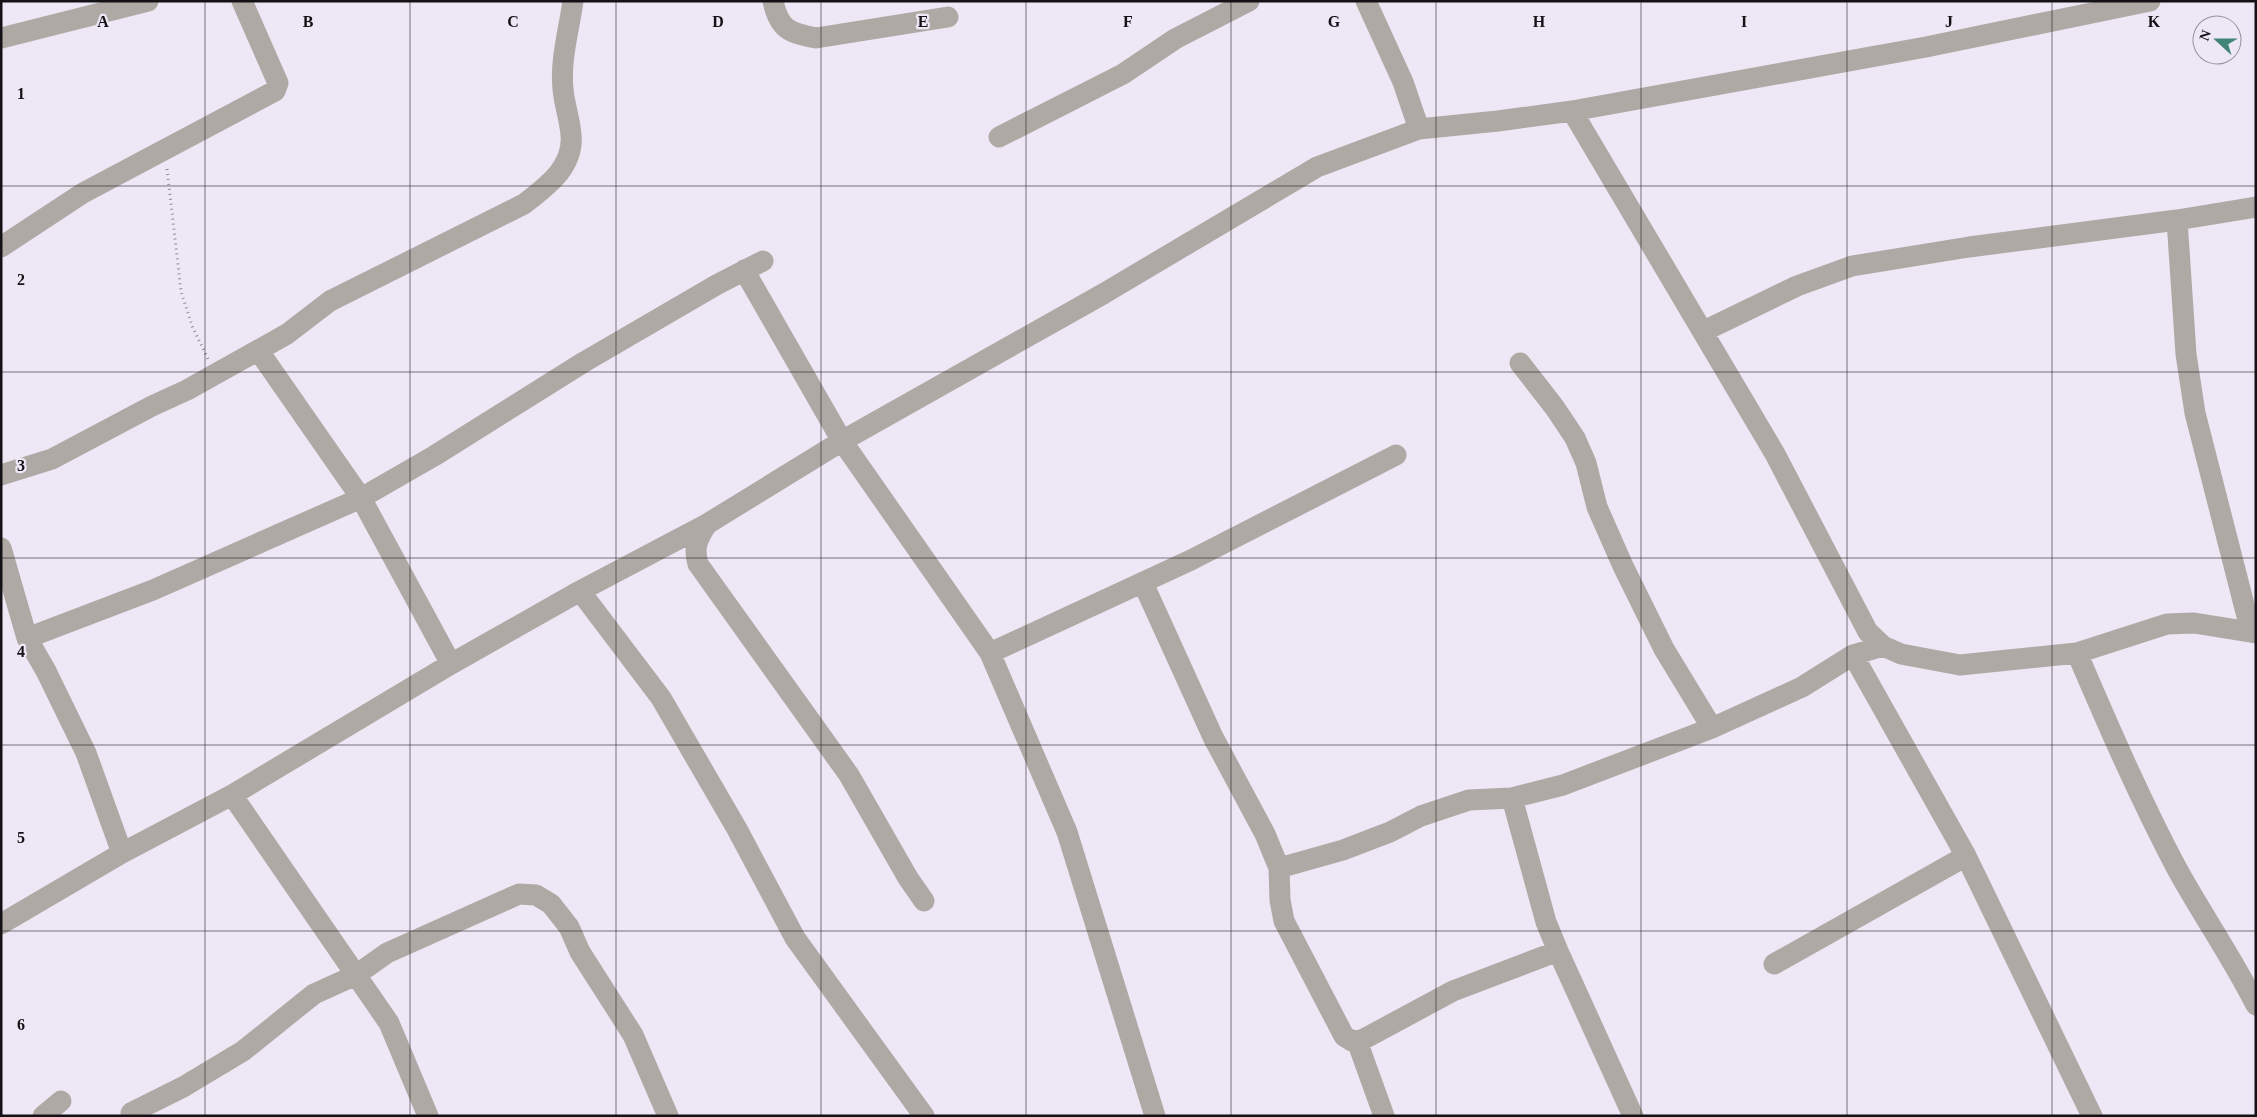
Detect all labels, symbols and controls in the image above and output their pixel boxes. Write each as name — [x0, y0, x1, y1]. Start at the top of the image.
text: A — [97, 13, 109, 30]
text: B — [303, 13, 314, 30]
text: C — [507, 13, 519, 30]
text: D — [712, 13, 724, 30]
text: E — [918, 13, 928, 30]
text: F — [1123, 13, 1133, 30]
text: G — [1328, 13, 1341, 30]
text: H — [1533, 13, 1546, 30]
text: I — [1741, 13, 1747, 30]
text: J — [1945, 13, 1953, 30]
text: K — [2148, 13, 2161, 30]
north arrow — [2192, 15, 2242, 65]
text: N — [2197, 28, 2214, 43]
text: 1 — [17, 85, 25, 102]
text: 2 — [17, 271, 25, 288]
text: 3 — [17, 457, 25, 474]
text: 4 — [17, 643, 25, 660]
text: 5 — [17, 829, 25, 846]
text: 6 — [17, 1016, 25, 1033]

